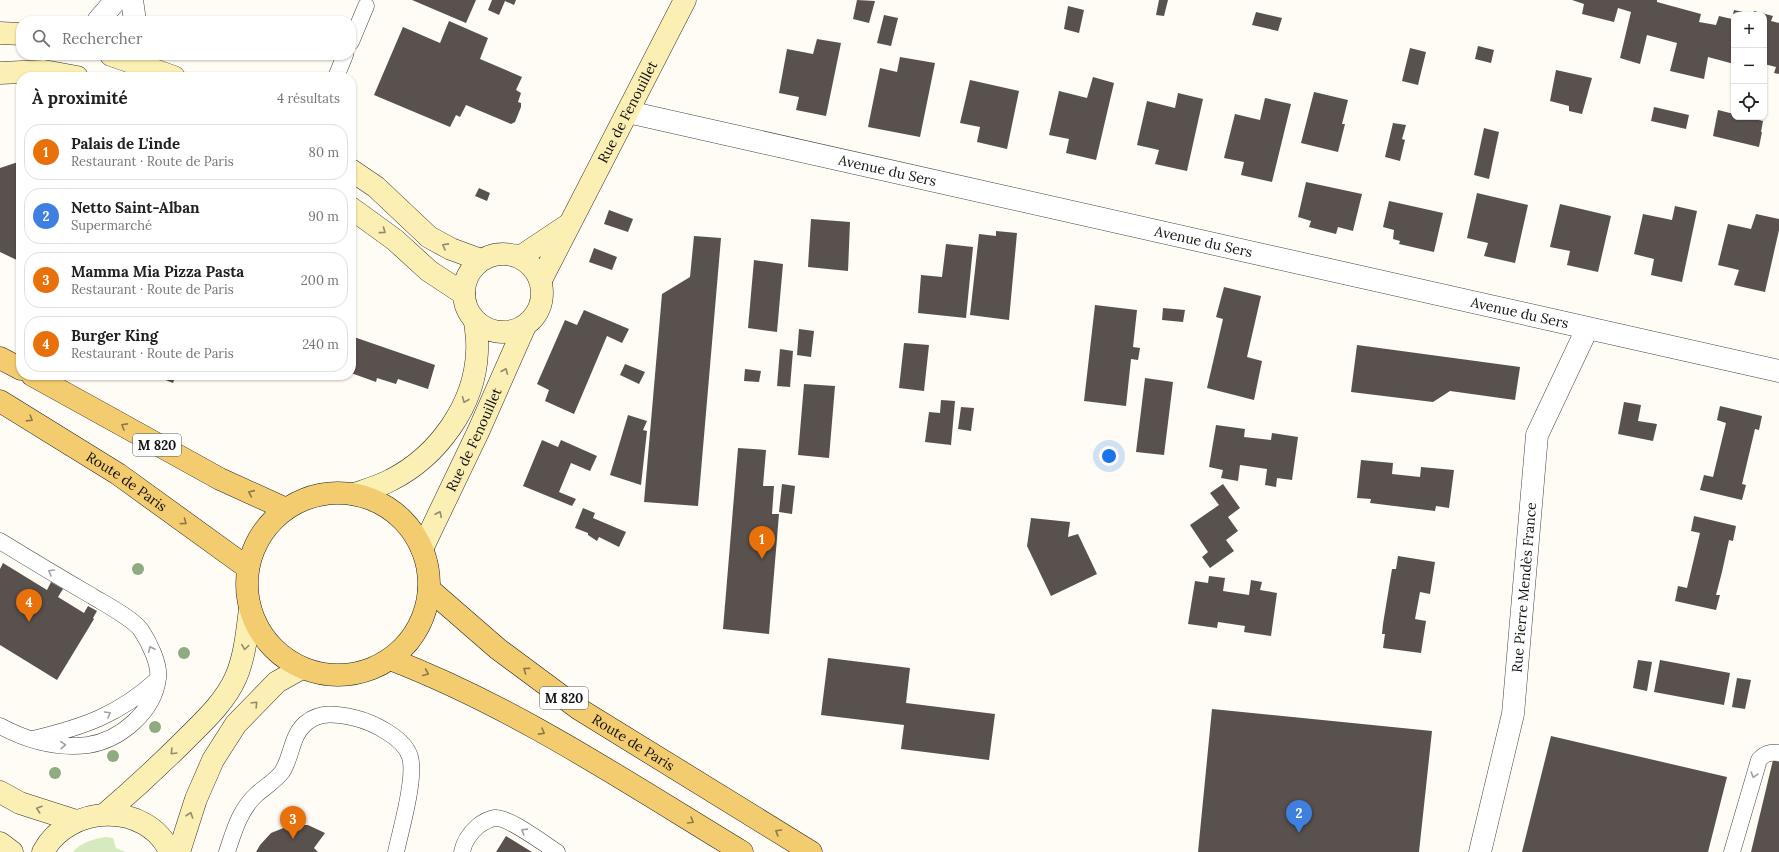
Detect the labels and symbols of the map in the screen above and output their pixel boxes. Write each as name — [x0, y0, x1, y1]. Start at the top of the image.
street label: Rue de Fenouillet — [594, 57, 661, 166]
street label: Avenue du Sers — [836, 150, 938, 190]
street label: Avenue du Sers — [1152, 222, 1254, 261]
one-way arrow — [378, 226, 385, 233]
one-way arrow — [442, 244, 449, 251]
street label: Avenue du Sers — [1468, 293, 1570, 332]
one-way arrow — [500, 368, 508, 375]
street label: Rue de Fenouillet — [442, 384, 506, 495]
one-way arrow — [462, 396, 470, 404]
one-way arrow — [25, 415, 32, 422]
one-way arrow — [120, 424, 128, 431]
road number: M 820 — [133, 434, 181, 456]
your location — [1099, 446, 1119, 466]
street label: Route de Paris — [83, 448, 170, 515]
one-way arrow — [248, 490, 255, 498]
street label: Rue Pierre Mendès France — [1508, 501, 1540, 673]
one-way arrow — [434, 511, 442, 519]
one-way arrow — [180, 517, 187, 524]
pin: 1 — [749, 526, 775, 559]
one-way arrow — [48, 569, 55, 576]
pin: 4 — [16, 589, 42, 622]
one-way arrow — [240, 644, 249, 650]
one-way arrow — [148, 646, 156, 653]
one-way arrow — [523, 667, 530, 675]
one-way arrow — [421, 668, 429, 676]
road number: M 820 — [540, 687, 588, 709]
one-way arrow — [250, 701, 258, 709]
street label: Route de Paris — [589, 710, 678, 775]
one-way arrow — [104, 712, 111, 719]
one-way arrow — [538, 727, 545, 735]
one-way arrow — [60, 741, 66, 750]
one-way arrow — [170, 747, 178, 755]
one-way arrow — [1750, 771, 1759, 778]
pin: 2 — [1286, 800, 1312, 833]
one-way arrow — [35, 806, 42, 814]
pin: 3 — [280, 806, 306, 839]
one-way arrow — [186, 811, 194, 818]
one-way arrow — [687, 817, 694, 824]
one-way arrow — [522, 829, 529, 836]
one-way arrow — [775, 829, 782, 836]

